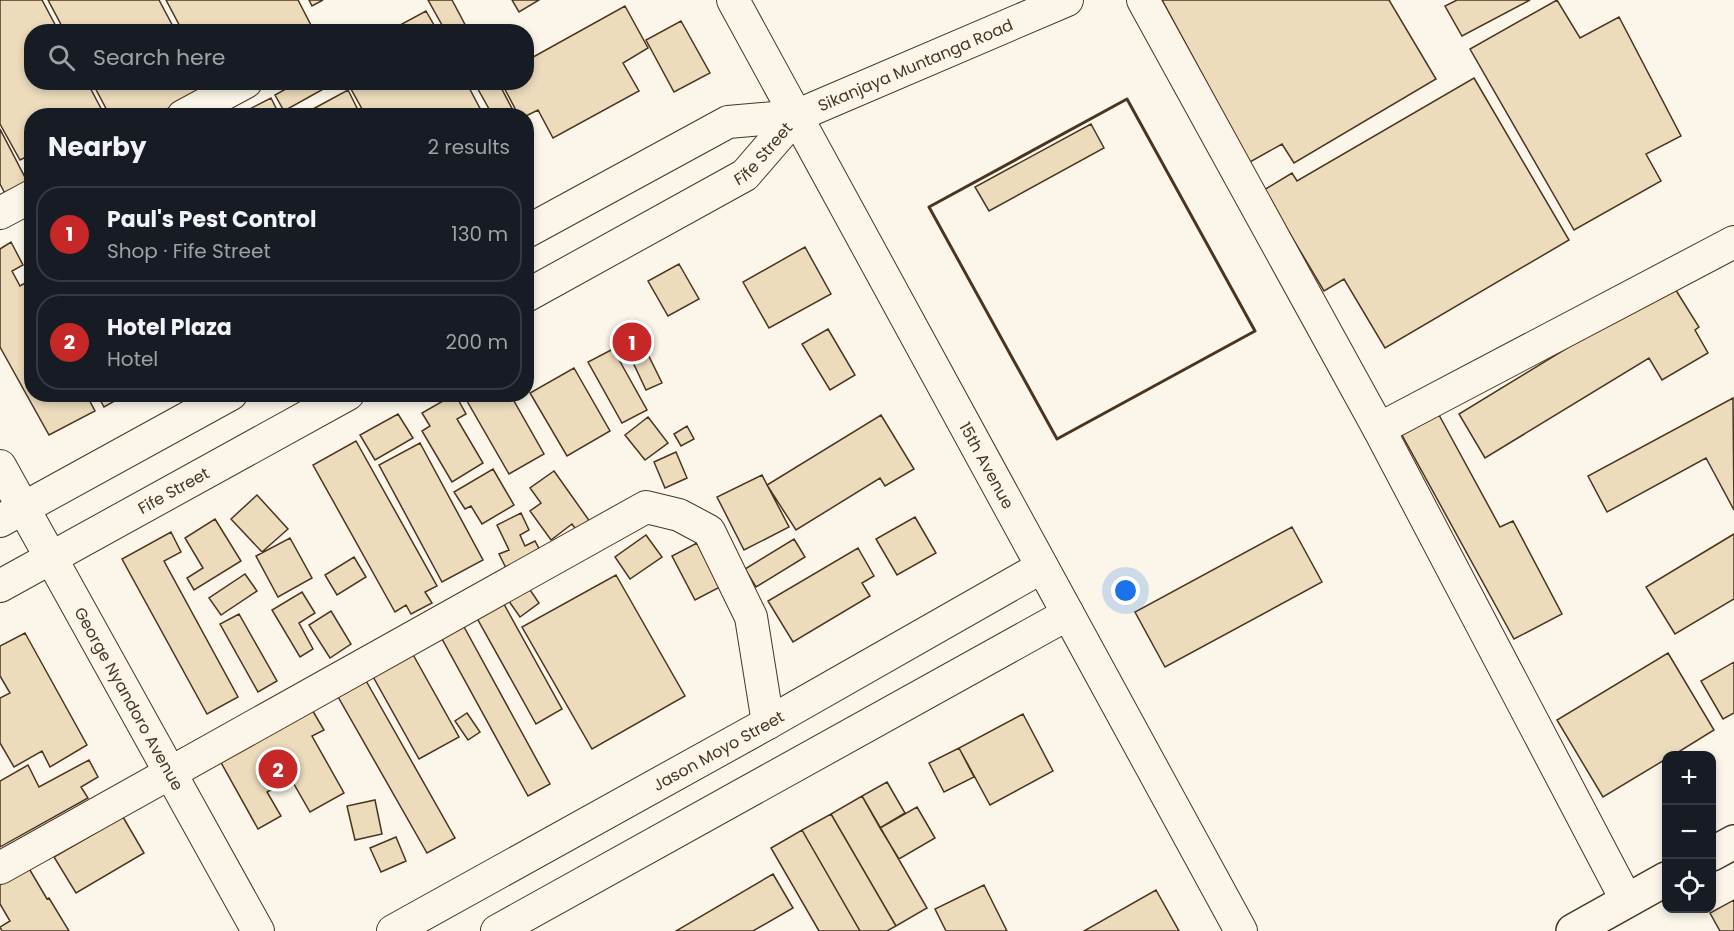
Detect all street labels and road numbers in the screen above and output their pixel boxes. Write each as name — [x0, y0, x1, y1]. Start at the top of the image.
street label: Sikanjaya Muntanga Road — [814, 13, 1017, 117]
street label: Fife Street — [730, 117, 798, 191]
street label: 15th Avenue — [953, 418, 1019, 513]
street label: Fife Street — [134, 462, 214, 520]
street label: George Nyandoro Avenue — [68, 603, 189, 795]
street label: Jason Moyo Street — [649, 705, 789, 797]

